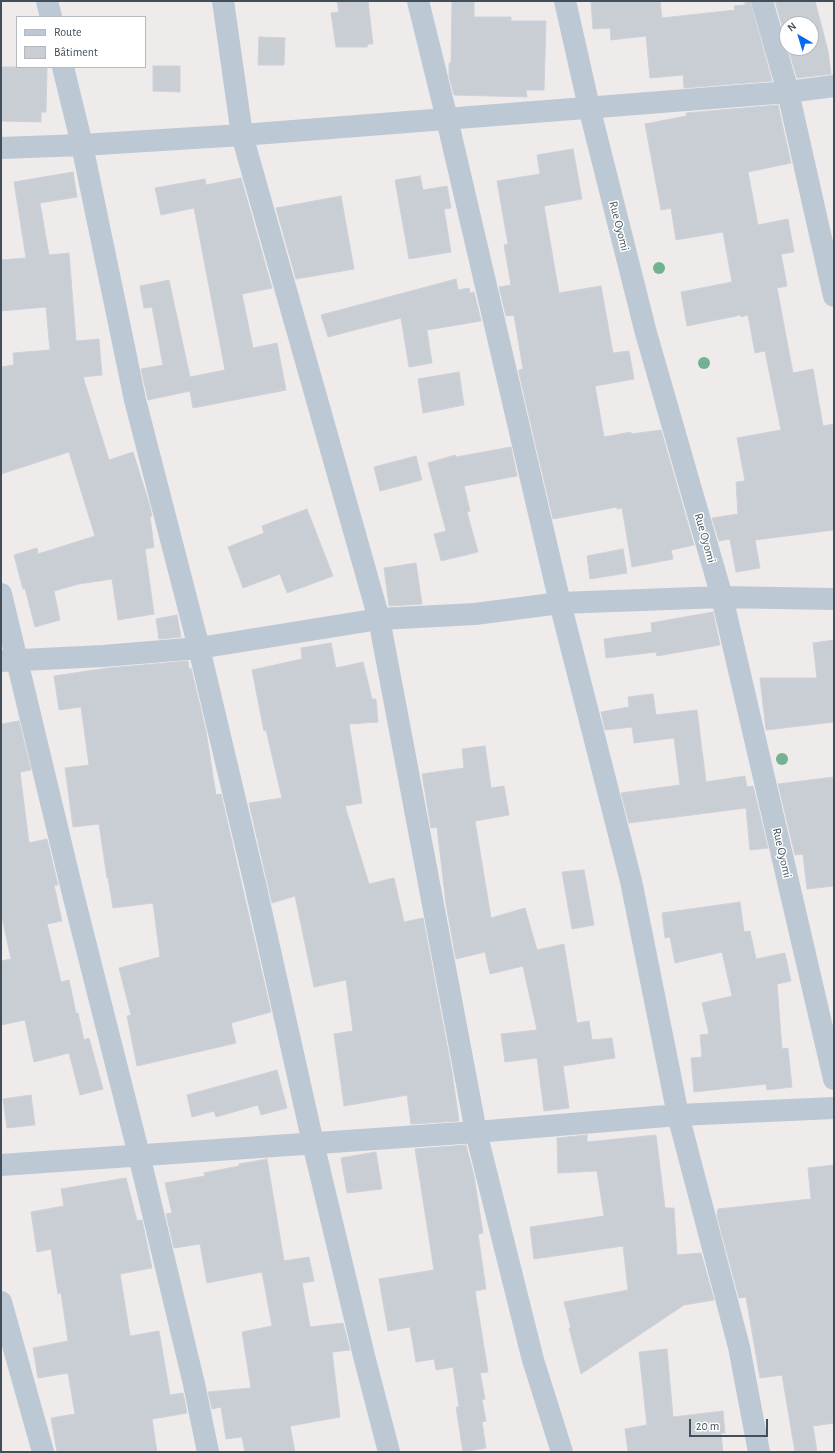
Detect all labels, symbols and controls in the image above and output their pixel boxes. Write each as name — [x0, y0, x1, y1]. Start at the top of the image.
legend — [16, 16, 146, 68]
north arrow — [779, 16, 819, 56]
text: N — [786, 20, 798, 34]
text: Route — [54, 26, 81, 38]
text: Bâtiment — [54, 46, 98, 58]
street label: Rue Oyomi — [606, 200, 632, 252]
street label: Rue Oyomi — [691, 512, 719, 564]
street label: Rue Oyomi — [769, 827, 795, 879]
scale bar — [691, 1411, 770, 1437]
text: 20 m — [696, 1420, 719, 1432]

